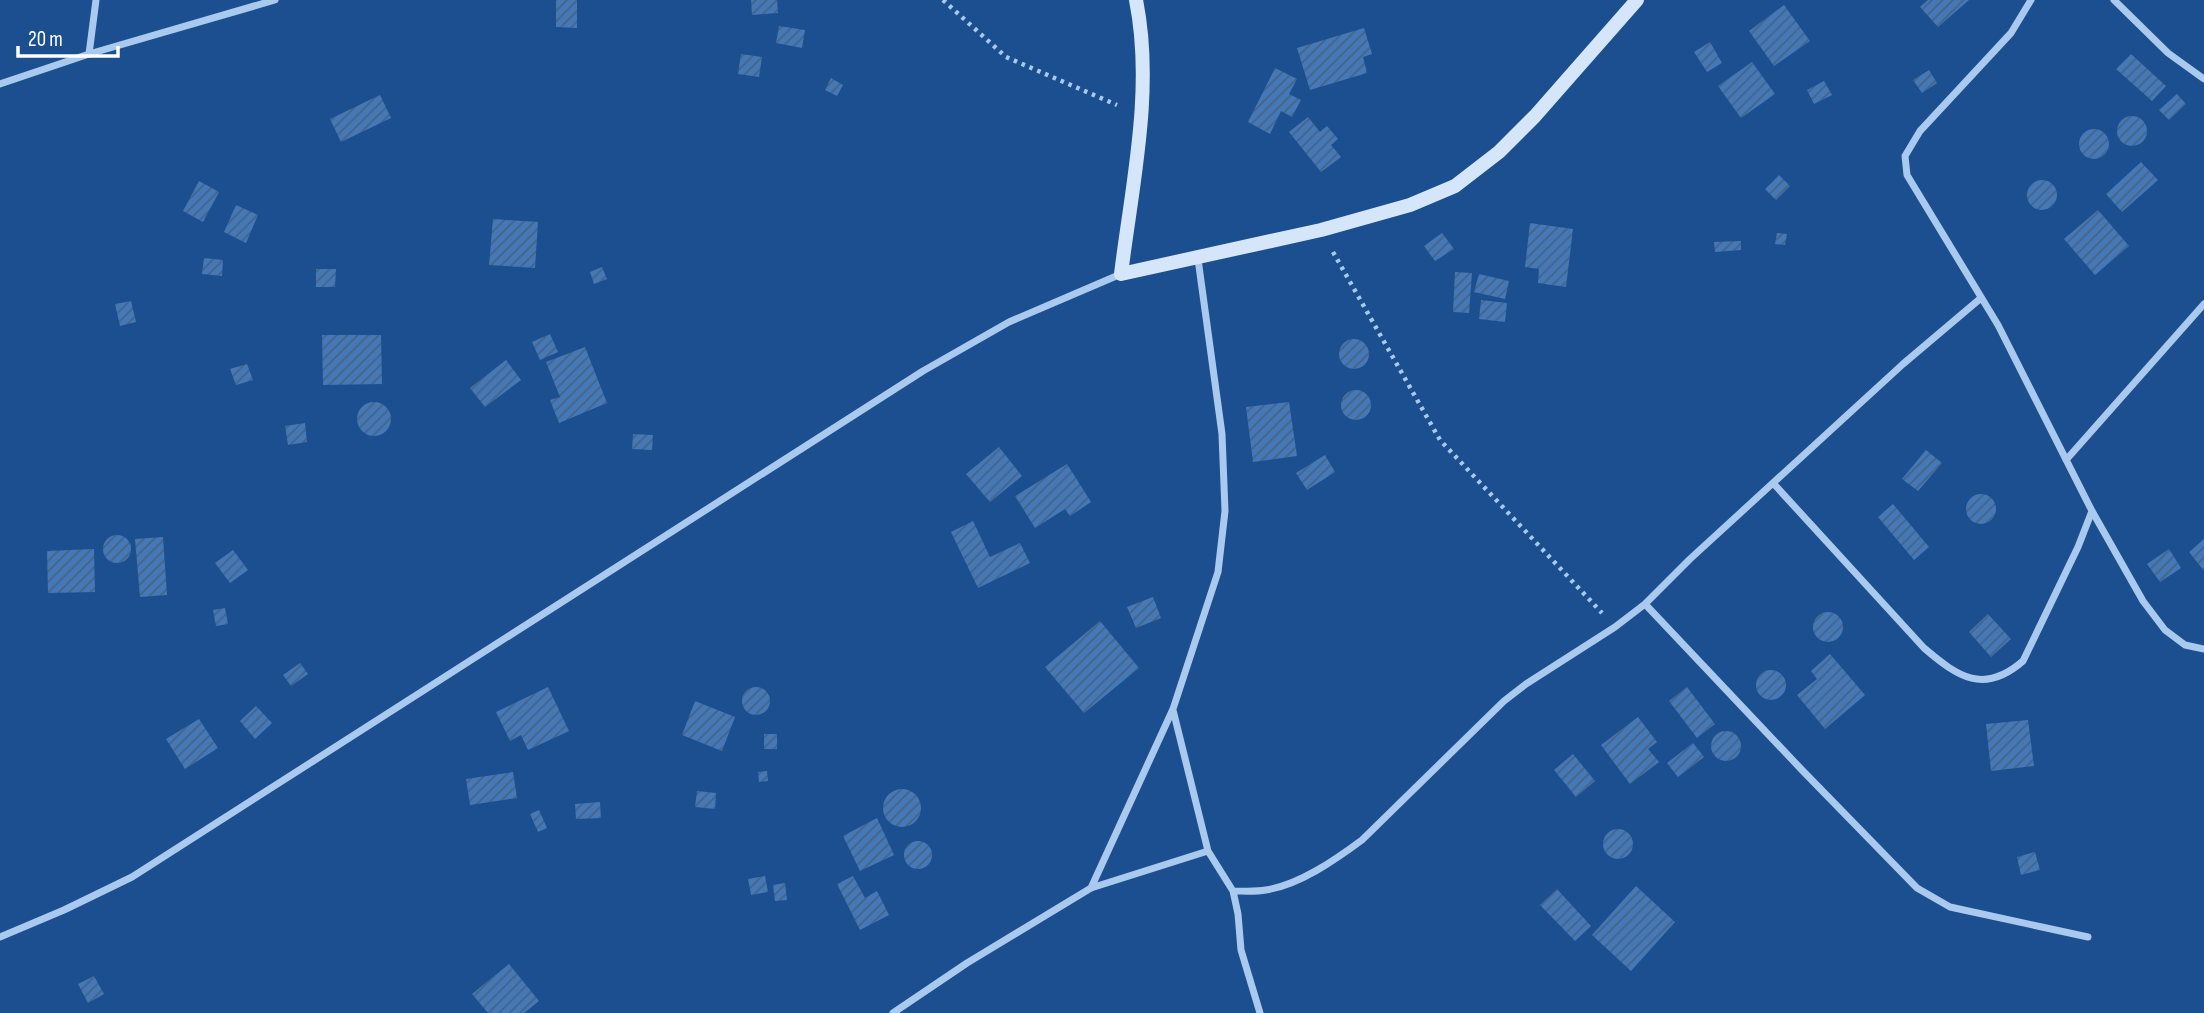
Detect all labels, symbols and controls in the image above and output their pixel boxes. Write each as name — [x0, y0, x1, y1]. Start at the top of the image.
scale bar — [18, 14, 117, 58]
text: 20 m — [28, 27, 63, 52]

